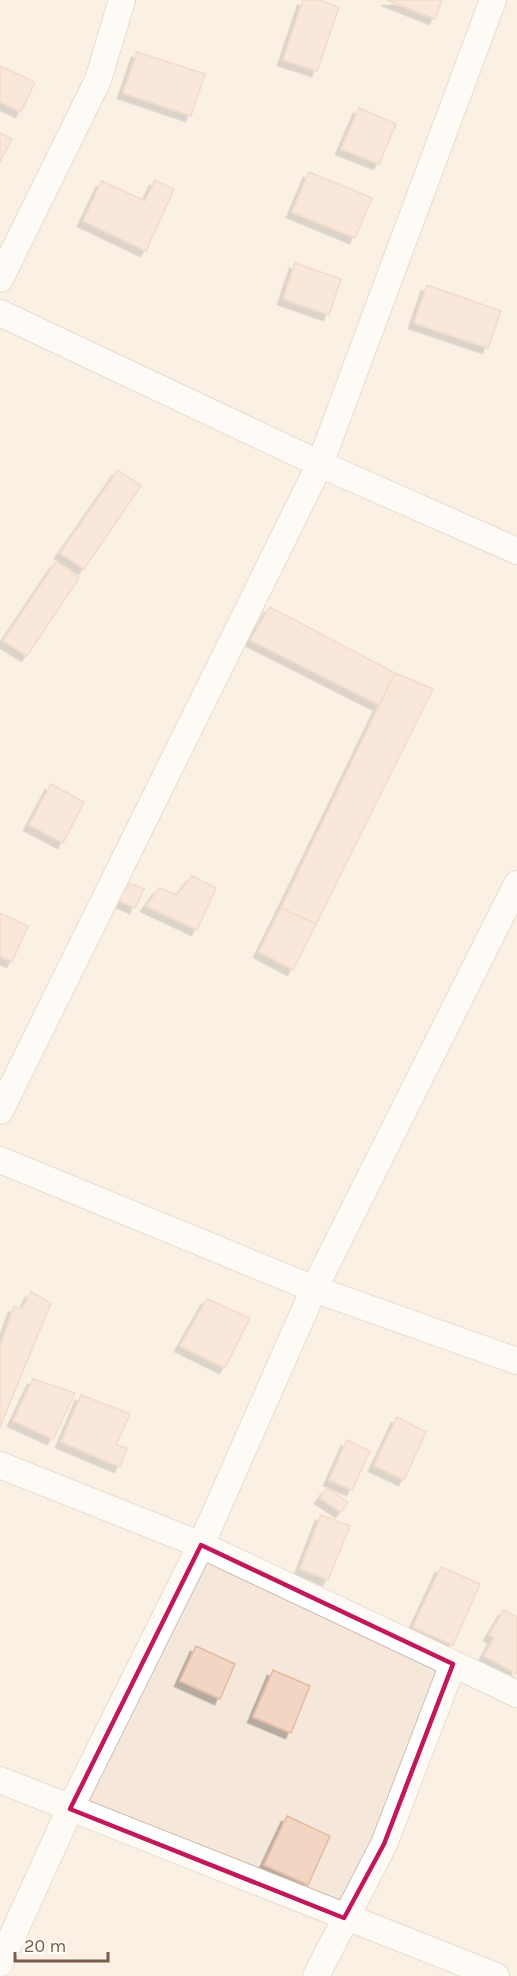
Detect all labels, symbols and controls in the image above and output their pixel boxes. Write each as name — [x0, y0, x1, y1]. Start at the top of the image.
scale bar — [15, 1925, 108, 1963]
text: 20 m — [24, 1935, 66, 1957]

